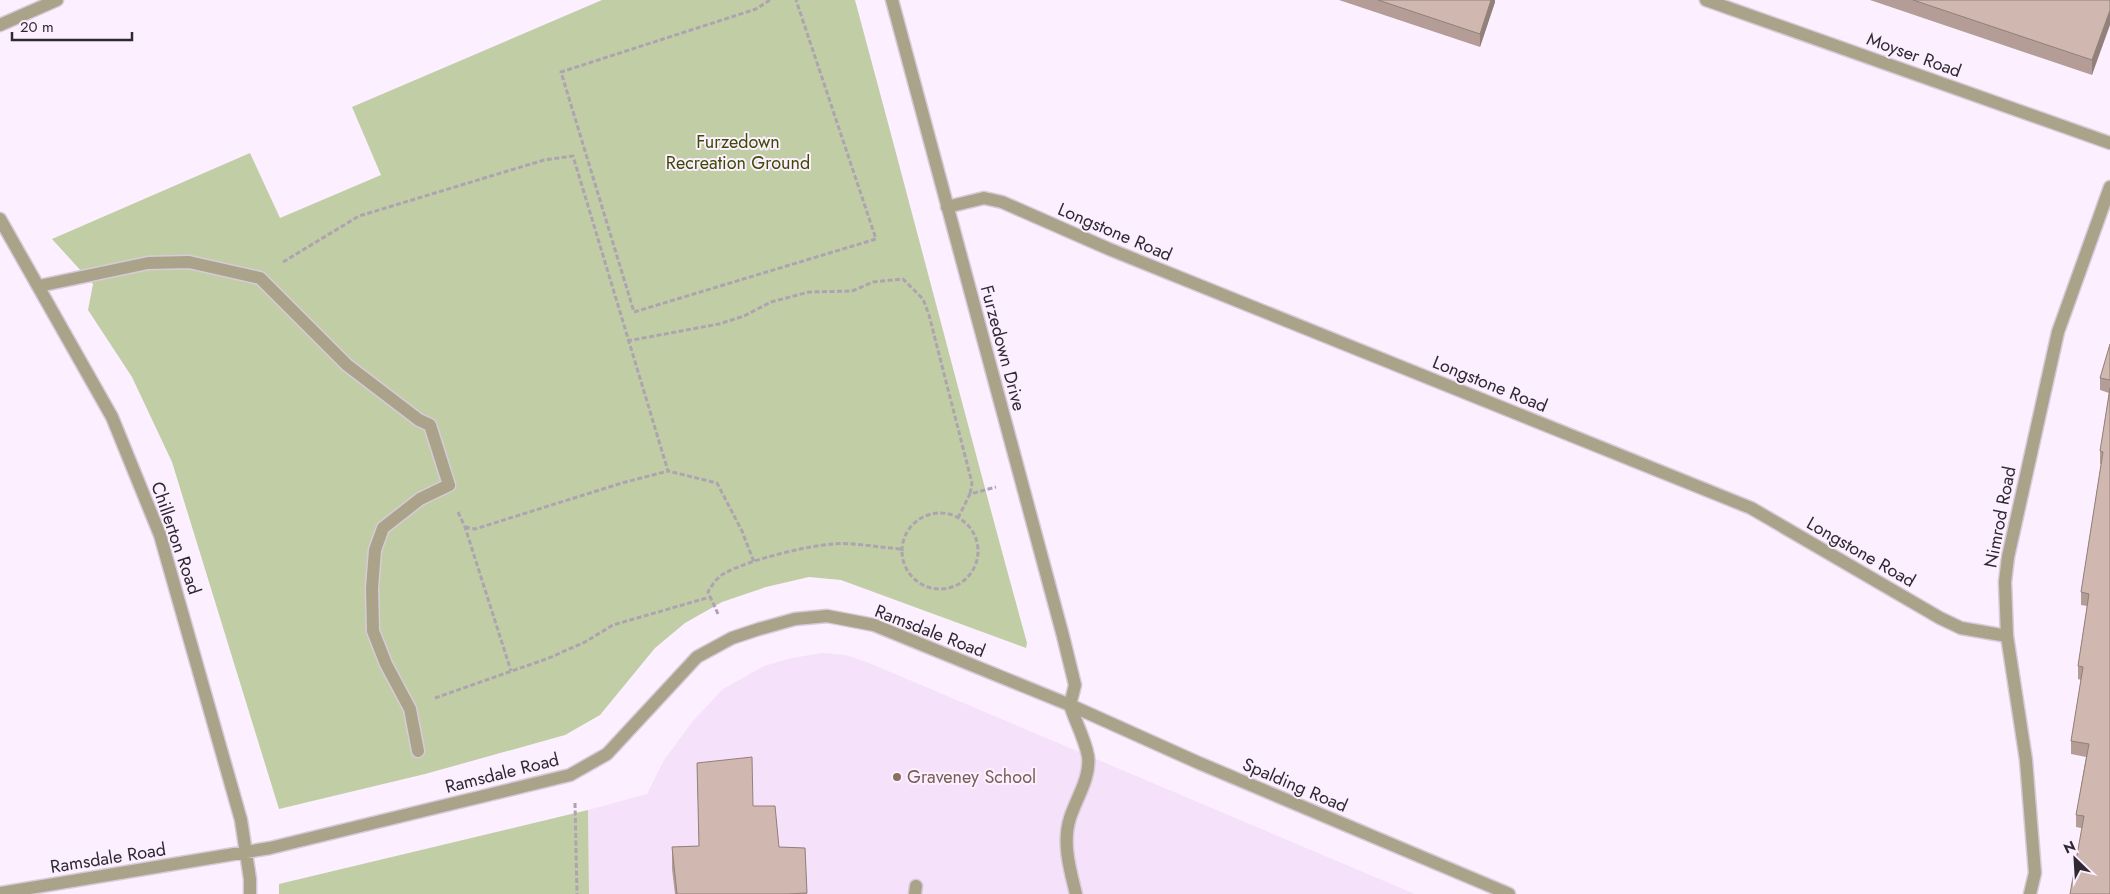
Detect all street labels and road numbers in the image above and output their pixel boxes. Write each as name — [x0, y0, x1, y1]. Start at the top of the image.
street label: Moyser Road — [1863, 26, 1965, 84]
street label: Longstone Road — [1054, 196, 1176, 268]
street label: Furzedown Drive — [974, 282, 1032, 414]
street label: Longstone Road — [1429, 349, 1551, 419]
street label: Nimrod Road — [1977, 464, 2023, 570]
street label: Chillerton Road — [144, 478, 208, 598]
street label: Longstone Road — [1802, 510, 1920, 594]
street label: Ramsdale Road — [871, 598, 989, 664]
street label: Ramsdale Road — [442, 746, 562, 800]
street label: Spalding Road — [1238, 751, 1352, 819]
street label: Ramsdale Road — [48, 836, 168, 880]

